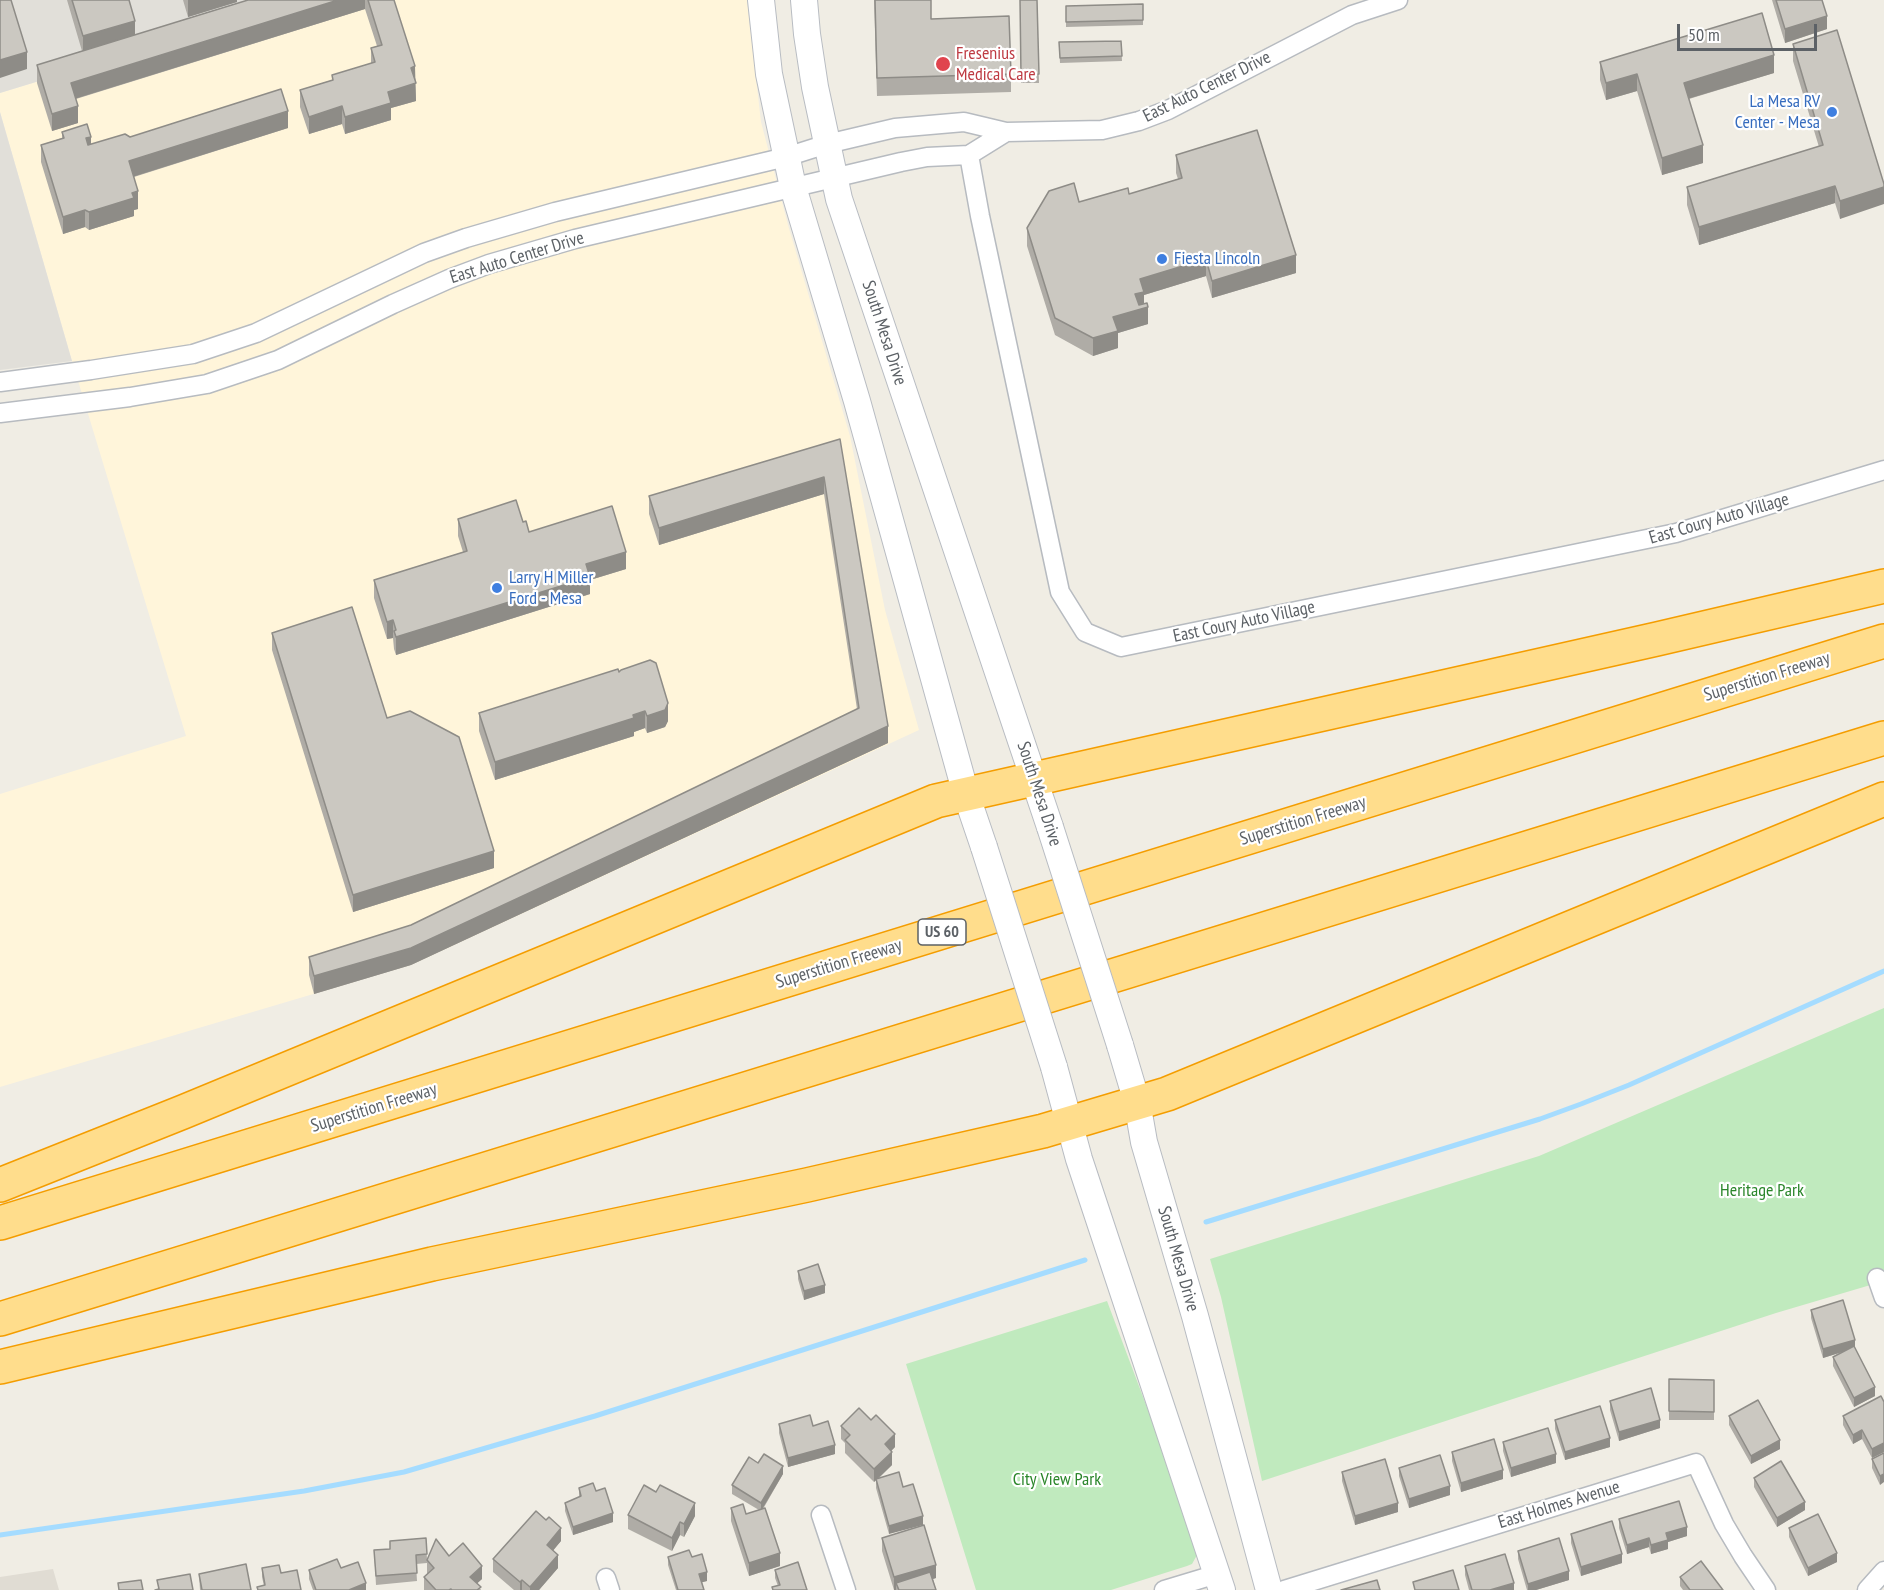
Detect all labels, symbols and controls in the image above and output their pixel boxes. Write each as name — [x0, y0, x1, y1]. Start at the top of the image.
scale bar — [1680, 12, 1820, 50]
text: 50 m — [1688, 23, 1720, 46]
place label: Fresenius Medical Care — [956, 43, 1036, 86]
street label: East Auto Center Drive — [1140, 47, 1274, 127]
marker: Fresenius Medical Care — [934, 55, 952, 73]
place label: La Mesa RV Center - Mesa — [1735, 91, 1820, 134]
marker: La Mesa RV Center - Mesa — [1825, 105, 1839, 119]
street label: East Auto Center Drive — [447, 227, 587, 289]
place label: Fiesta Lincoln — [1174, 248, 1260, 270]
marker: Fiesta Lincoln — [1155, 252, 1169, 266]
street label: South Mesa Drive — [857, 278, 911, 388]
street label: East Coury Auto Village — [1647, 489, 1791, 549]
place label: Larry H Miller Ford - Mesa — [509, 567, 593, 610]
marker: Larry H Miller Ford - Mesa — [490, 581, 504, 595]
street label: East Coury Auto Village — [1171, 596, 1317, 648]
street label: Superstition Freeway — [1701, 648, 1833, 706]
street label: South Mesa Drive — [1012, 739, 1066, 849]
street label: Superstition Freeway — [1237, 792, 1369, 850]
road number: US 60 — [918, 919, 966, 945]
street label: Superstition Freeway — [773, 935, 905, 993]
street label: Superstition Freeway — [308, 1079, 440, 1137]
park label: Heritage Park — [1720, 1180, 1804, 1202]
street label: South Mesa Drive — [1153, 1204, 1203, 1314]
park label: City View Park — [1013, 1469, 1101, 1491]
street label: East Holmes Avenue — [1496, 1476, 1622, 1534]

